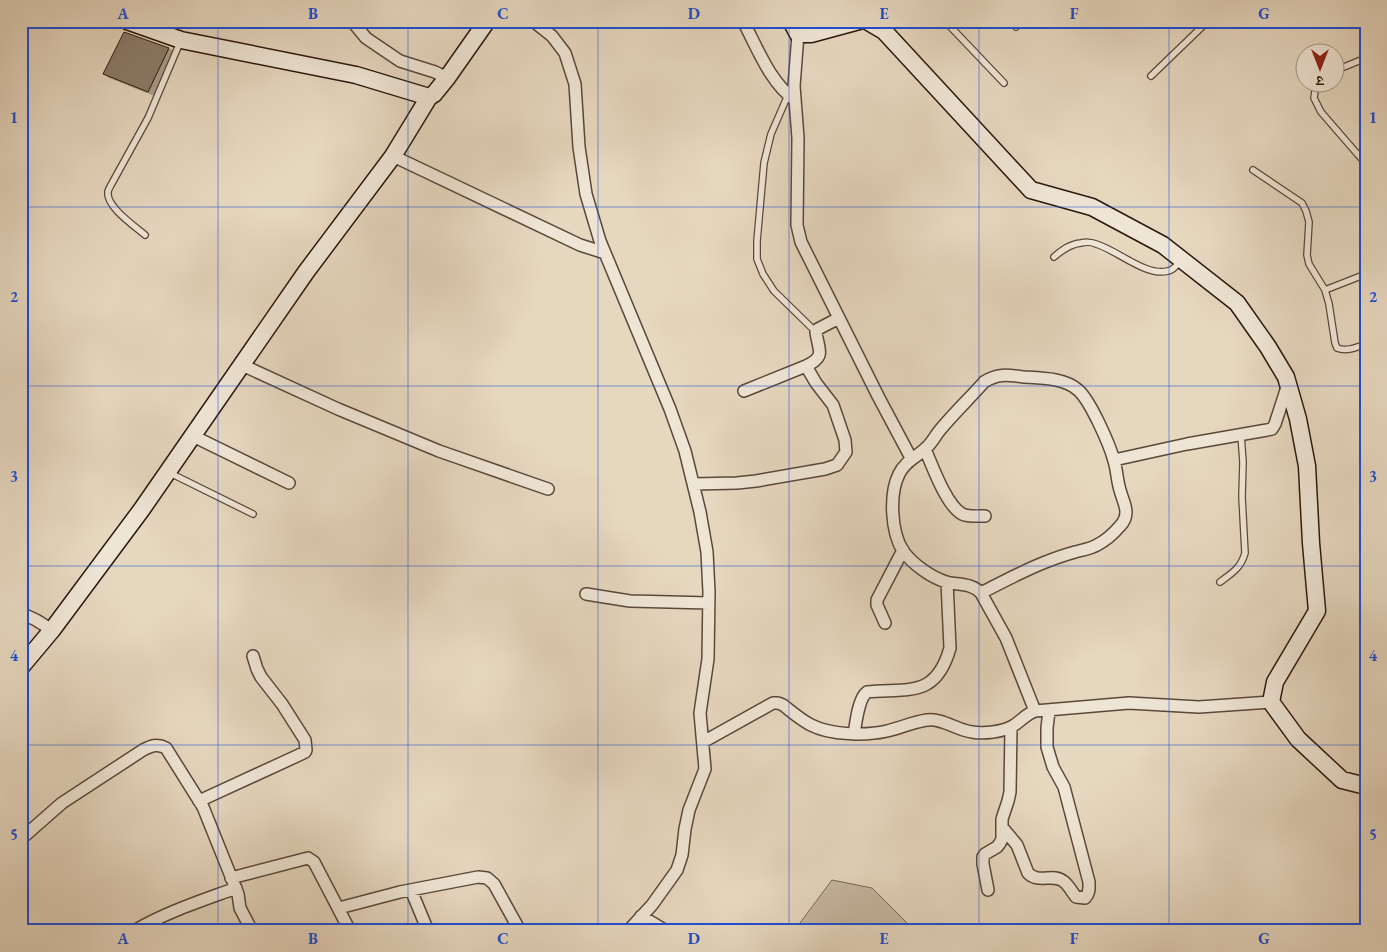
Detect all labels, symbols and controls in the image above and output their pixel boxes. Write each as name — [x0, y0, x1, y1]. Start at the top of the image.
text: A — [116, 3, 129, 24]
text: B — [308, 3, 318, 24]
text: C — [497, 3, 509, 24]
text: D — [688, 3, 700, 24]
text: E — [879, 3, 889, 24]
text: F — [1070, 3, 1079, 24]
text: G — [1258, 3, 1270, 24]
north arrow — [1294, 42, 1344, 92]
text: उ — [1316, 72, 1325, 90]
text: 1 — [10, 107, 18, 128]
text: 1 — [1369, 107, 1377, 128]
text: 2 — [10, 286, 19, 307]
text: 2 — [1369, 286, 1378, 307]
text: 3 — [10, 466, 18, 487]
text: 3 — [1369, 466, 1377, 487]
text: 4 — [10, 645, 19, 666]
text: 4 — [1369, 645, 1378, 666]
text: 5 — [10, 824, 18, 845]
text: 5 — [1369, 824, 1377, 845]
text: A — [116, 928, 129, 949]
text: B — [308, 928, 318, 949]
text: C — [497, 928, 509, 949]
text: D — [688, 928, 700, 949]
text: E — [879, 928, 889, 949]
text: F — [1070, 928, 1079, 949]
text: G — [1258, 928, 1270, 949]

